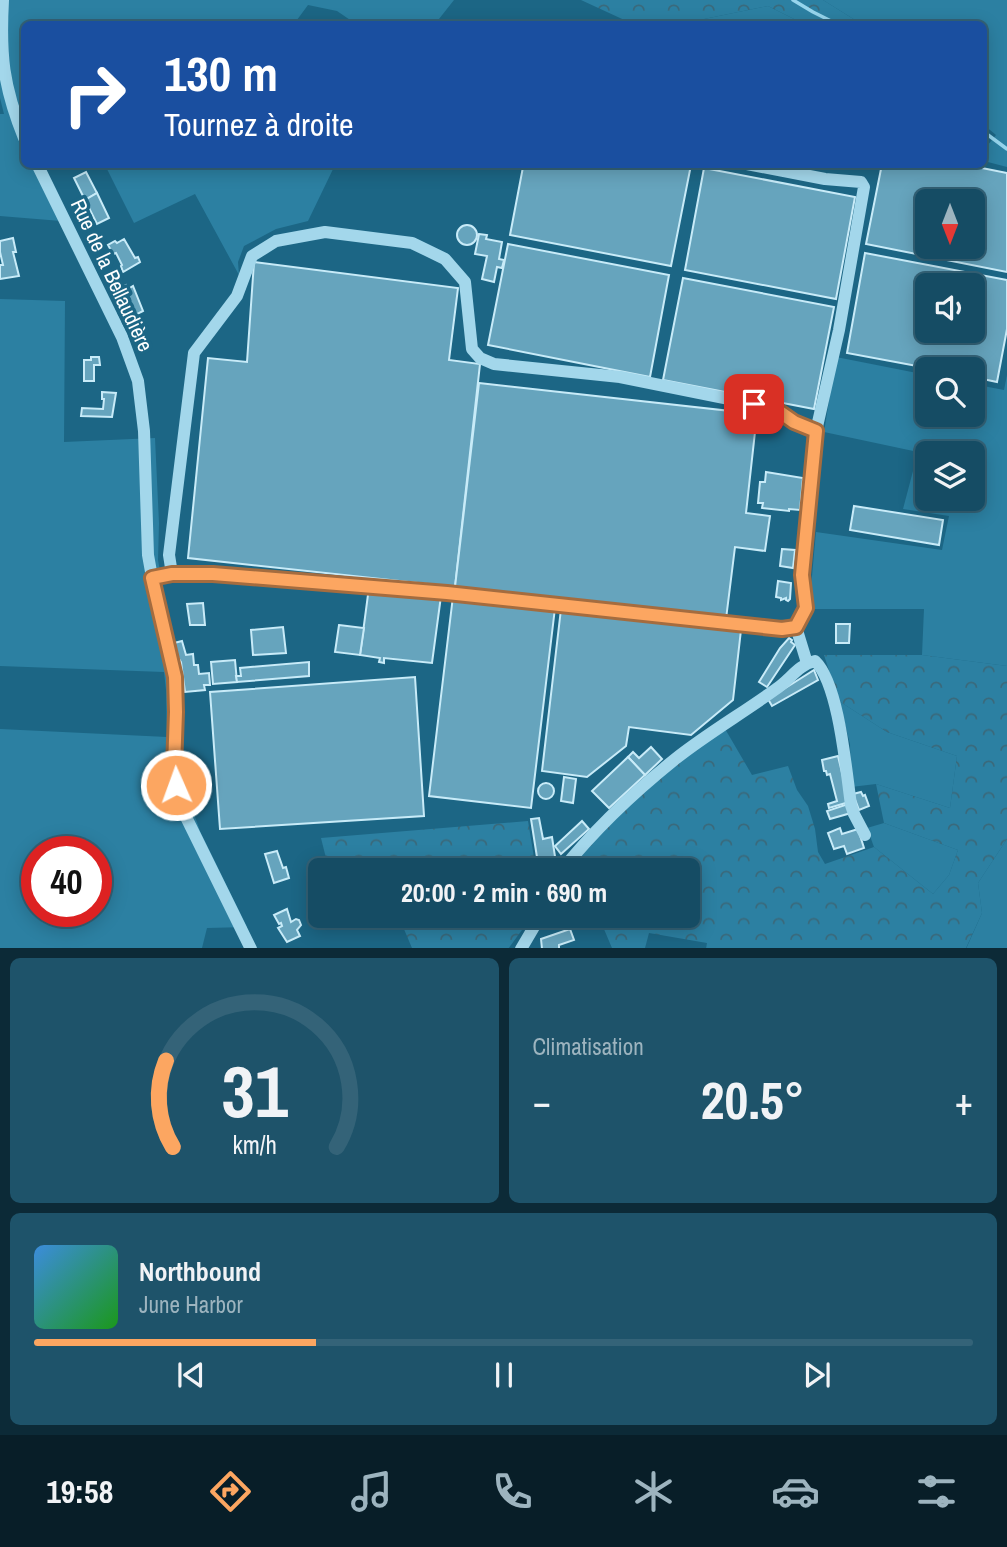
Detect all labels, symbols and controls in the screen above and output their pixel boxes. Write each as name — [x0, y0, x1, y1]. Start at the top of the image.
text: 130 m — [164, 40, 278, 106]
icon: right — [49, 49, 140, 140]
text: Tournez à droite — [164, 103, 354, 146]
north arrow — [915, 189, 985, 259]
map controls — [915, 189, 985, 511]
street label: Rue de la Bellaudière — [64, 194, 160, 356]
button: sound — [915, 273, 985, 343]
button: search — [915, 357, 985, 427]
pin — [724, 374, 784, 434]
icon: arrive — [735, 385, 773, 423]
button: layers — [915, 441, 985, 511]
position arrow — [139, 748, 213, 822]
speed limit sign: 40 — [21, 836, 112, 927]
text: 20:00 · 2 min · 690 m — [401, 875, 607, 910]
text: Climatisation — [533, 1031, 644, 1062]
text: 31 — [221, 1042, 288, 1140]
text: 20.5° — [701, 1065, 805, 1135]
text: − — [533, 1076, 551, 1127]
text: + — [955, 1076, 973, 1127]
text: km/h — [232, 1127, 276, 1161]
text: Northbound — [139, 1254, 261, 1289]
text: June Harbor — [139, 1289, 243, 1320]
icon: previous — [172, 1356, 210, 1394]
icon: pause — [485, 1356, 523, 1394]
icon: next — [798, 1356, 836, 1394]
icon: directions — [206, 1467, 255, 1516]
icon: music — [347, 1467, 396, 1516]
icon: phone — [488, 1467, 537, 1516]
icon: climate — [629, 1467, 678, 1516]
icon: car — [771, 1467, 820, 1516]
icon: filters — [912, 1467, 961, 1516]
text: 19:58 — [46, 1470, 113, 1513]

